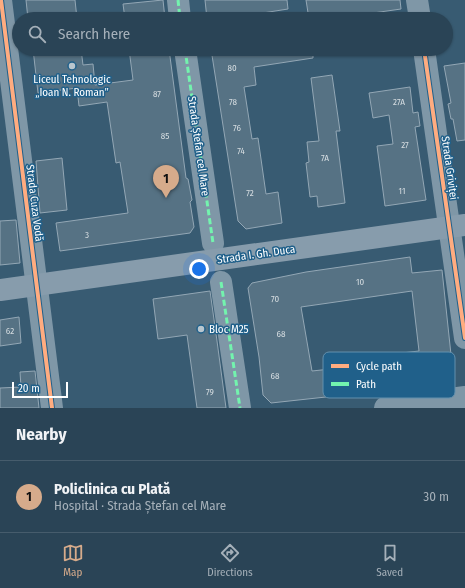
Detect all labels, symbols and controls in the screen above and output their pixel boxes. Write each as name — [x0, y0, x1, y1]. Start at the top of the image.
search box — [12, 12, 453, 56]
icon: search — [26, 23, 48, 45]
text: Search here — [58, 25, 130, 43]
marker: Liceul Tehnologic „Ioan N. Roman” — [67, 61, 77, 71]
house number: 80 — [227, 63, 237, 73]
place label: Liceul Tehnologic „Ioan N. Roman” — [33, 73, 111, 99]
house number: 87 — [153, 89, 161, 99]
street label: Strada Ștefan cel Mare — [185, 95, 212, 197]
house number: 78 — [229, 97, 237, 107]
house number: 27A — [393, 97, 405, 107]
house number: 76 — [233, 123, 241, 133]
house number: 85 — [161, 131, 169, 141]
street label: Strada Griviței — [439, 135, 460, 201]
house number: 27 — [401, 140, 409, 150]
house number: 74 — [237, 146, 245, 156]
house number: 7A — [321, 153, 329, 163]
street label: Strada Cuza Vodă — [23, 164, 46, 242]
pin: 1 — [153, 165, 179, 198]
house number: 11 — [399, 186, 405, 196]
house number: 72 — [246, 188, 254, 198]
house number: 3 — [85, 230, 89, 240]
street label: Strada I. Gh. Duca — [216, 243, 296, 266]
your location — [189, 259, 209, 279]
house number: 10 — [356, 277, 364, 287]
house number: 70 — [271, 294, 279, 304]
place label: Bloc M25 — [209, 323, 249, 336]
marker: Bloc M25 — [196, 324, 206, 334]
house number: 62 — [6, 326, 14, 336]
house number: 68 — [277, 329, 286, 339]
legend — [323, 352, 455, 398]
text: Cycle path — [356, 360, 402, 373]
house number: 68 — [271, 371, 280, 381]
text: Path — [356, 378, 376, 391]
scale bar — [12, 380, 68, 399]
text: 20 m — [18, 382, 40, 395]
house number: 79 — [206, 387, 214, 397]
text: Nearby — [16, 424, 67, 445]
text: Policlinica cu Plată — [54, 480, 170, 498]
text: 1 — [26, 489, 32, 504]
text: 30 m — [423, 489, 449, 504]
text: Hospital · Strada Ștefan cel Mare — [54, 498, 226, 513]
tab: Map — [62, 542, 84, 579]
tab: Directions — [207, 542, 253, 579]
tab: Saved — [376, 542, 403, 579]

